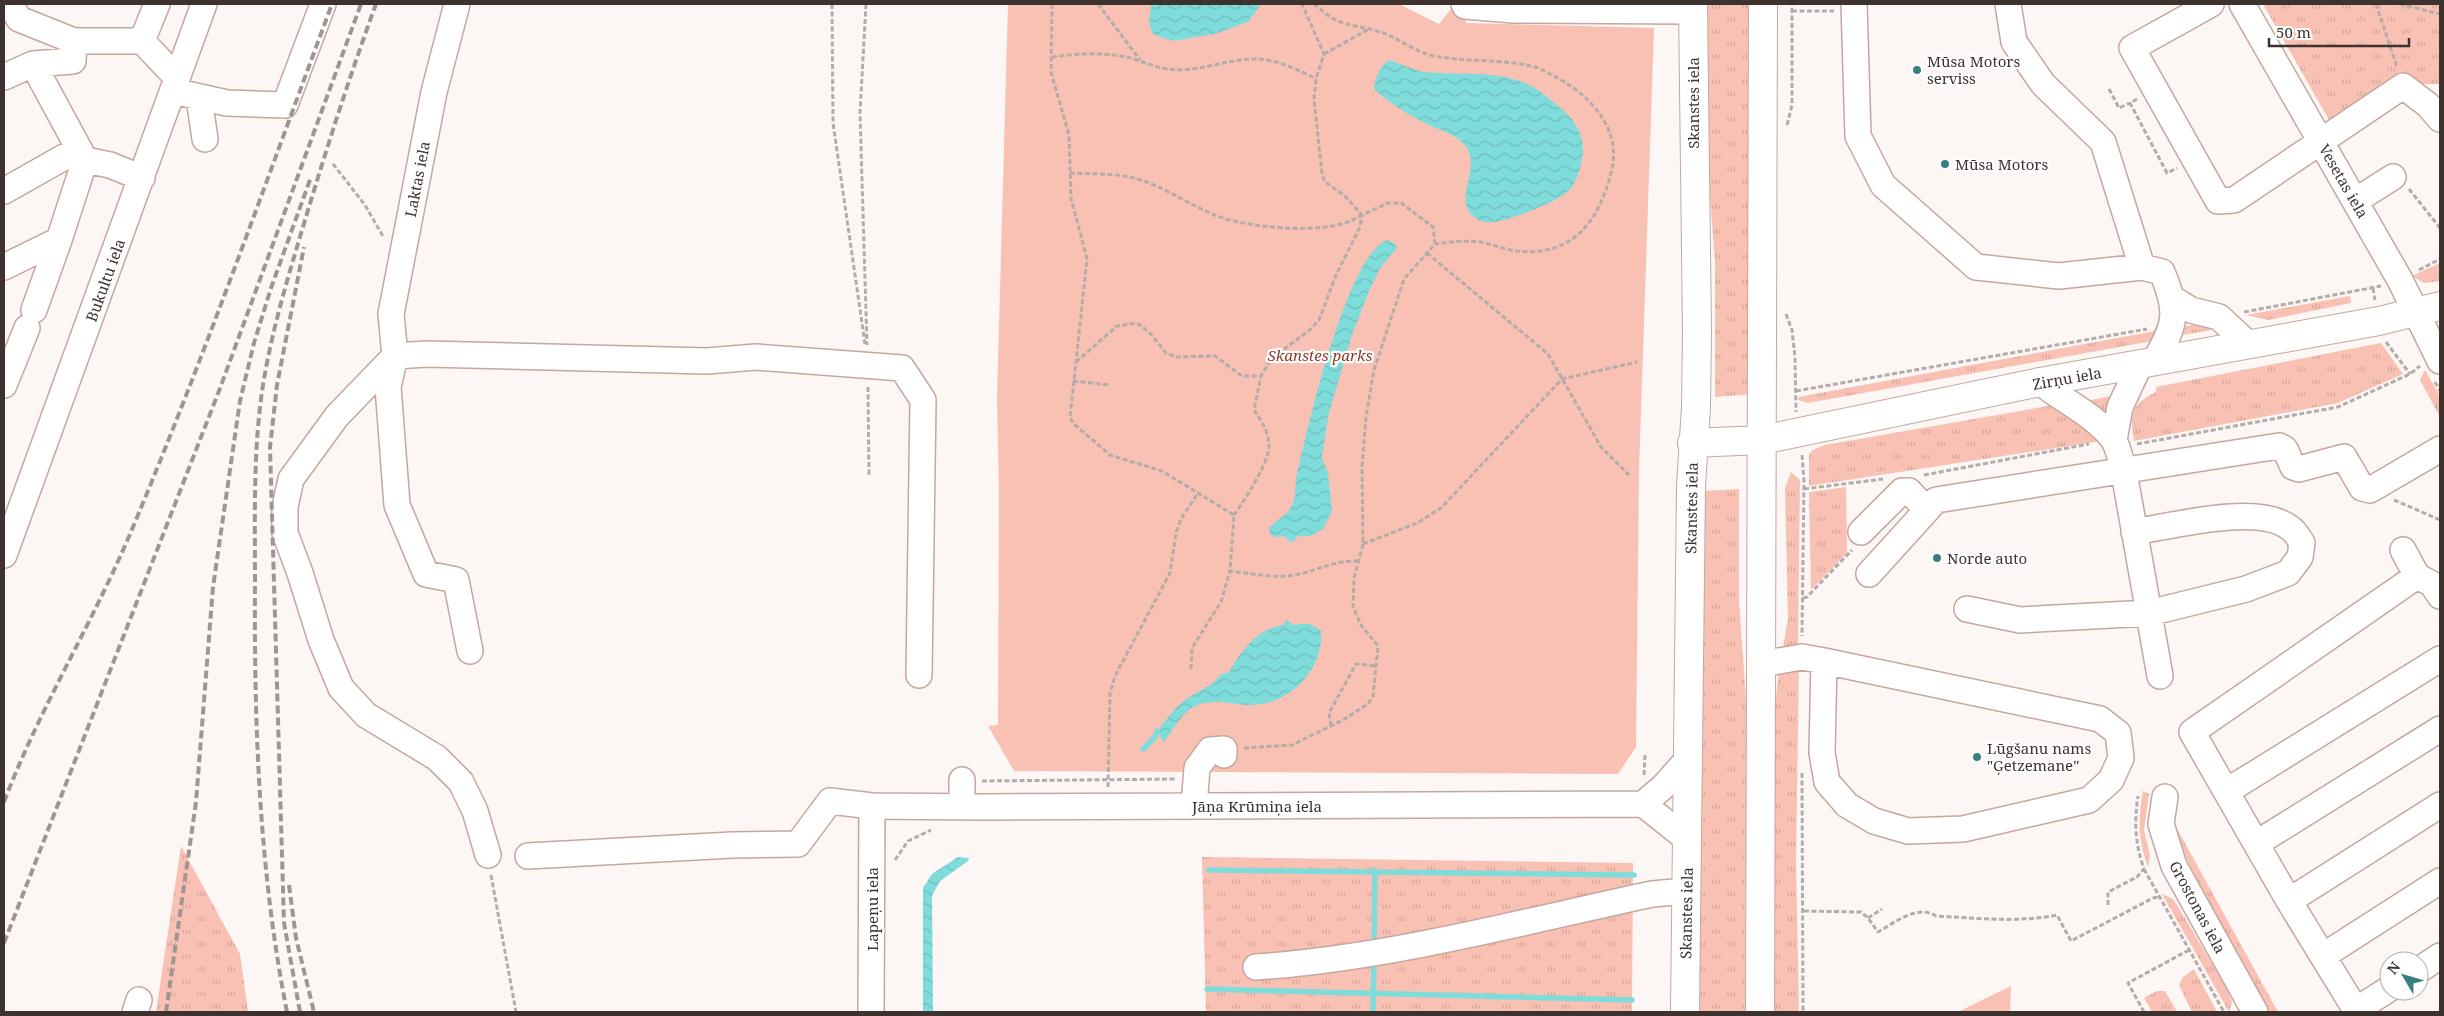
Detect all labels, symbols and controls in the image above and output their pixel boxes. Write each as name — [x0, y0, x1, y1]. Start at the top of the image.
scale bar — [2269, 15, 2409, 47]
text: 50 m — [2276, 22, 2311, 42]
place label: Mūsa Motors serviss — [1927, 51, 2020, 88]
street label: Skanstes iela — [1683, 57, 1703, 149]
marker: Mūsa Motors serviss — [1911, 64, 1923, 76]
street label: Laktas iela — [400, 139, 434, 219]
street label: Vesetas iela — [2315, 140, 2373, 222]
place label: Mūsa Motors — [1955, 154, 2048, 174]
marker: Mūsa Motors — [1939, 158, 1951, 170]
street label: Bukultu iela — [81, 236, 129, 324]
park label: Skanstes parks — [1268, 345, 1373, 365]
street label: Zirņu iela — [2031, 362, 2103, 394]
street label: Skanstes iela — [1680, 462, 1702, 554]
place label: Norde auto — [1947, 548, 2027, 568]
marker: Norde auto — [1931, 552, 1943, 564]
place label: Lūgšanu nams "Ģetzemane" — [1987, 738, 2092, 775]
marker: Lūgšanu nams "Ģetzemane" — [1971, 751, 1983, 763]
street label: Jāņa Krūmiņa iela — [1191, 796, 1322, 816]
street label: Grostonas iela — [2165, 857, 2231, 957]
street label: Lapeņu iela — [862, 867, 882, 951]
street label: Skanstes iela — [1675, 867, 1697, 959]
north arrow — [2379, 951, 2429, 1001]
text: N — [2382, 957, 2404, 978]

